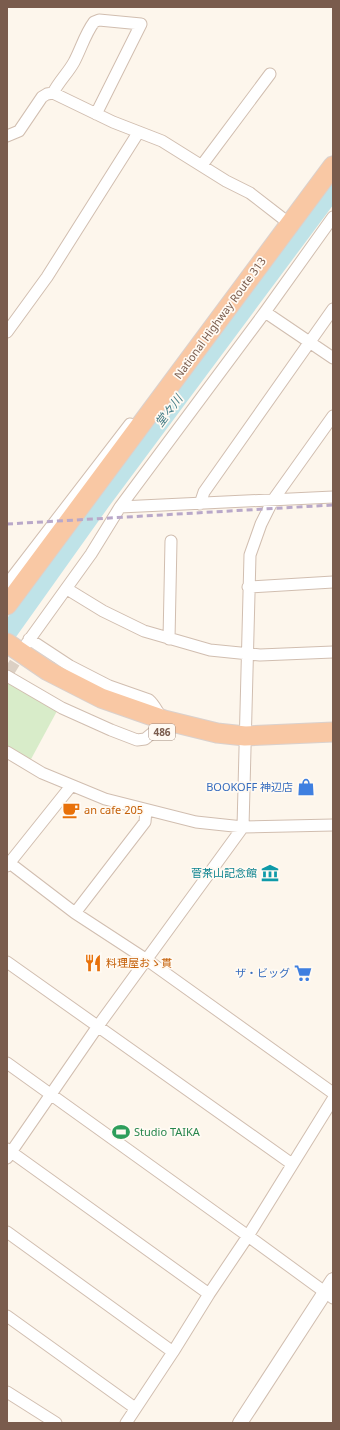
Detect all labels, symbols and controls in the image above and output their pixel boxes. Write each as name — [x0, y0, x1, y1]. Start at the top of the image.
street label: National Highway Route 313 — [170, 254, 269, 381]
water label: 堂々川 — [151, 390, 187, 430]
road number: 486 — [149, 724, 175, 740]
shop icon: BOOKOFF 神辺店 — [296, 777, 316, 797]
place label: BOOKOFF 神辺店 — [206, 779, 293, 794]
cafe icon: an cafe 205 — [61, 800, 81, 820]
place label: an cafe 205 — [84, 802, 143, 817]
museum icon: 菅茶山記念館 — [260, 863, 280, 883]
place label: 菅茶山記念館 — [191, 865, 257, 880]
restaurant icon: 料理屋おゝ貫 — [83, 953, 103, 973]
place label: 料理屋おゝ貫 — [106, 955, 172, 970]
supermarket icon: ザ・ビッグ — [293, 963, 313, 983]
place label: ザ・ビッグ — [235, 965, 290, 980]
sports icon: Studio TAIKA — [111, 1122, 131, 1142]
place label: Studio TAIKA — [134, 1124, 201, 1139]

